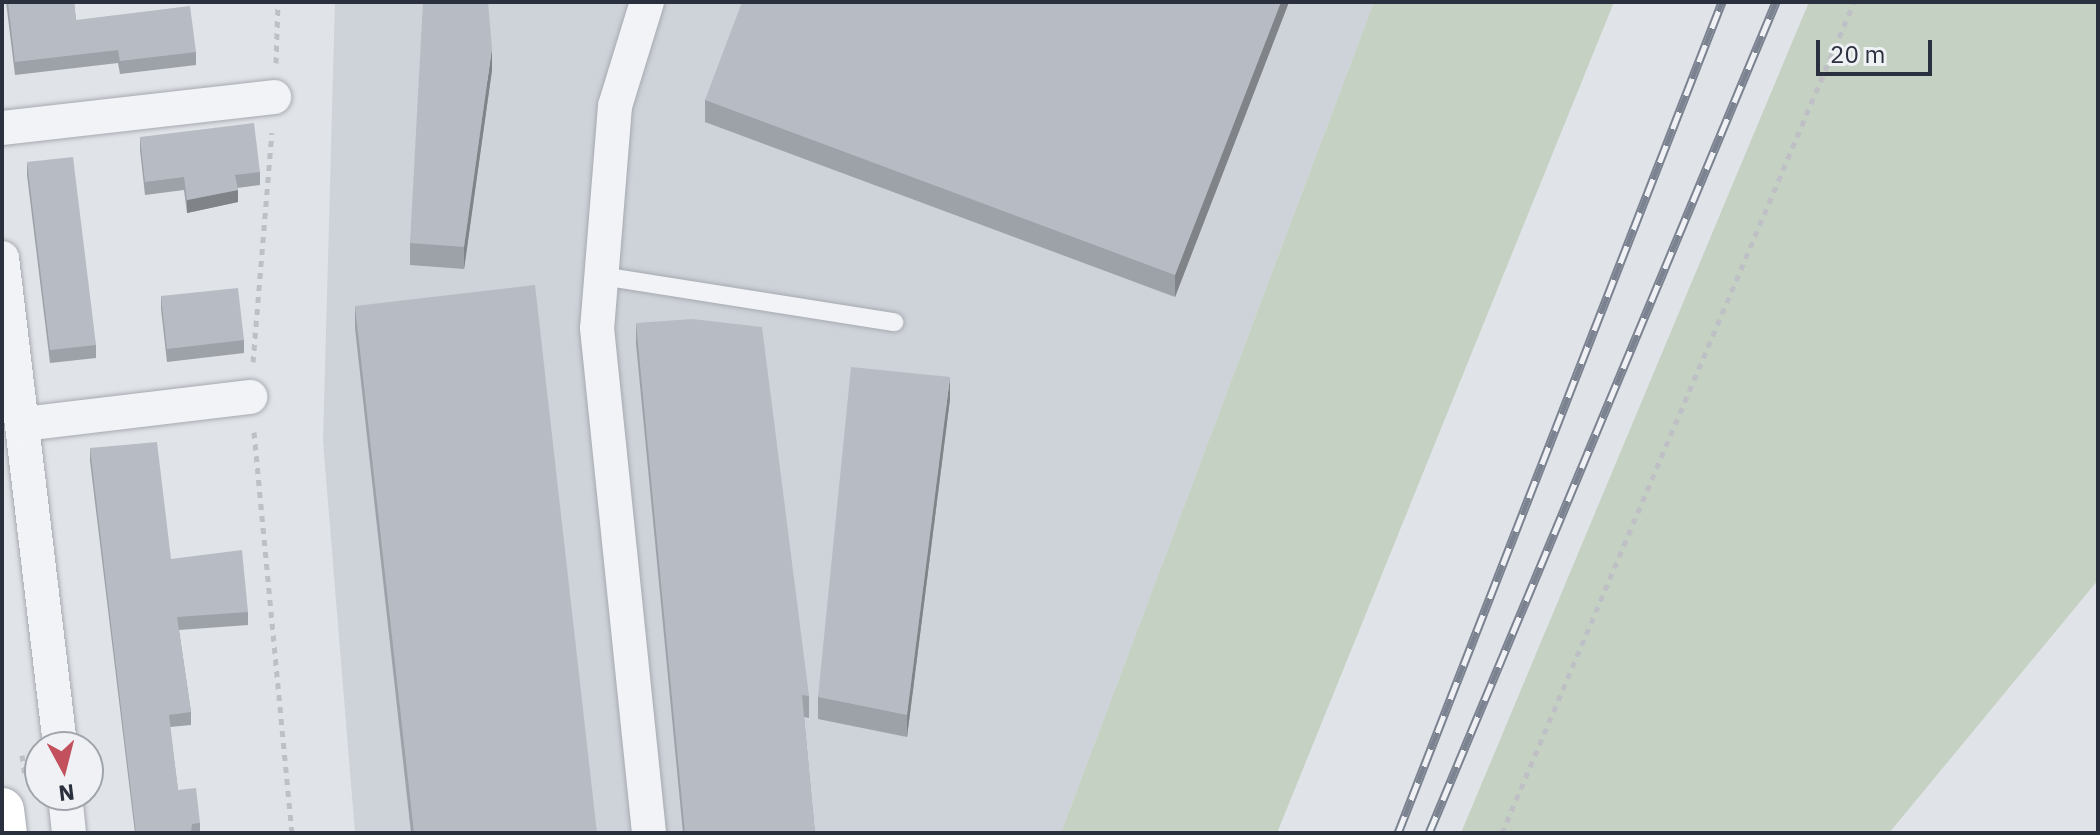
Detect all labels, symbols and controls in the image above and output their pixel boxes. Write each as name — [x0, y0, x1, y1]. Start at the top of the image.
scale bar — [1820, 24, 1936, 74]
text: 20 m — [1830, 38, 1885, 70]
north arrow — [24, 731, 104, 811]
text: N — [57, 778, 76, 809]

